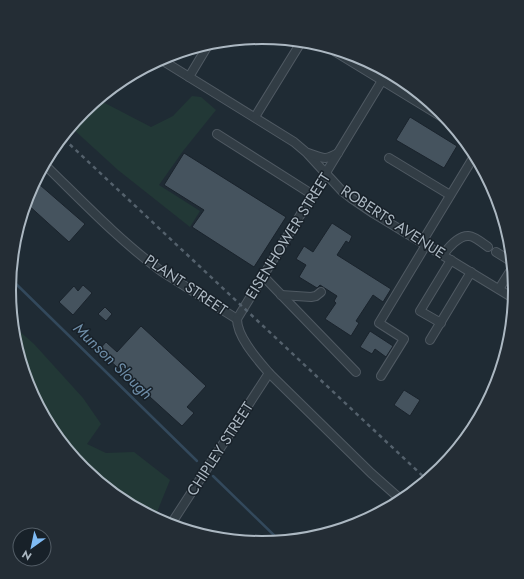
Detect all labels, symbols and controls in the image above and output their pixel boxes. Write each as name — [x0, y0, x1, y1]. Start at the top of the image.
street label: EISENHOWER STREET — [240, 169, 336, 303]
street label: ROBERTS AVENUE — [336, 180, 450, 264]
street label: PLANT STREET — [140, 249, 232, 321]
water label: Munson Slough — [68, 317, 158, 405]
street label: CHIPLEY STREET — [181, 398, 259, 500]
north arrow — [12, 527, 52, 567]
text: N — [19, 546, 35, 564]

